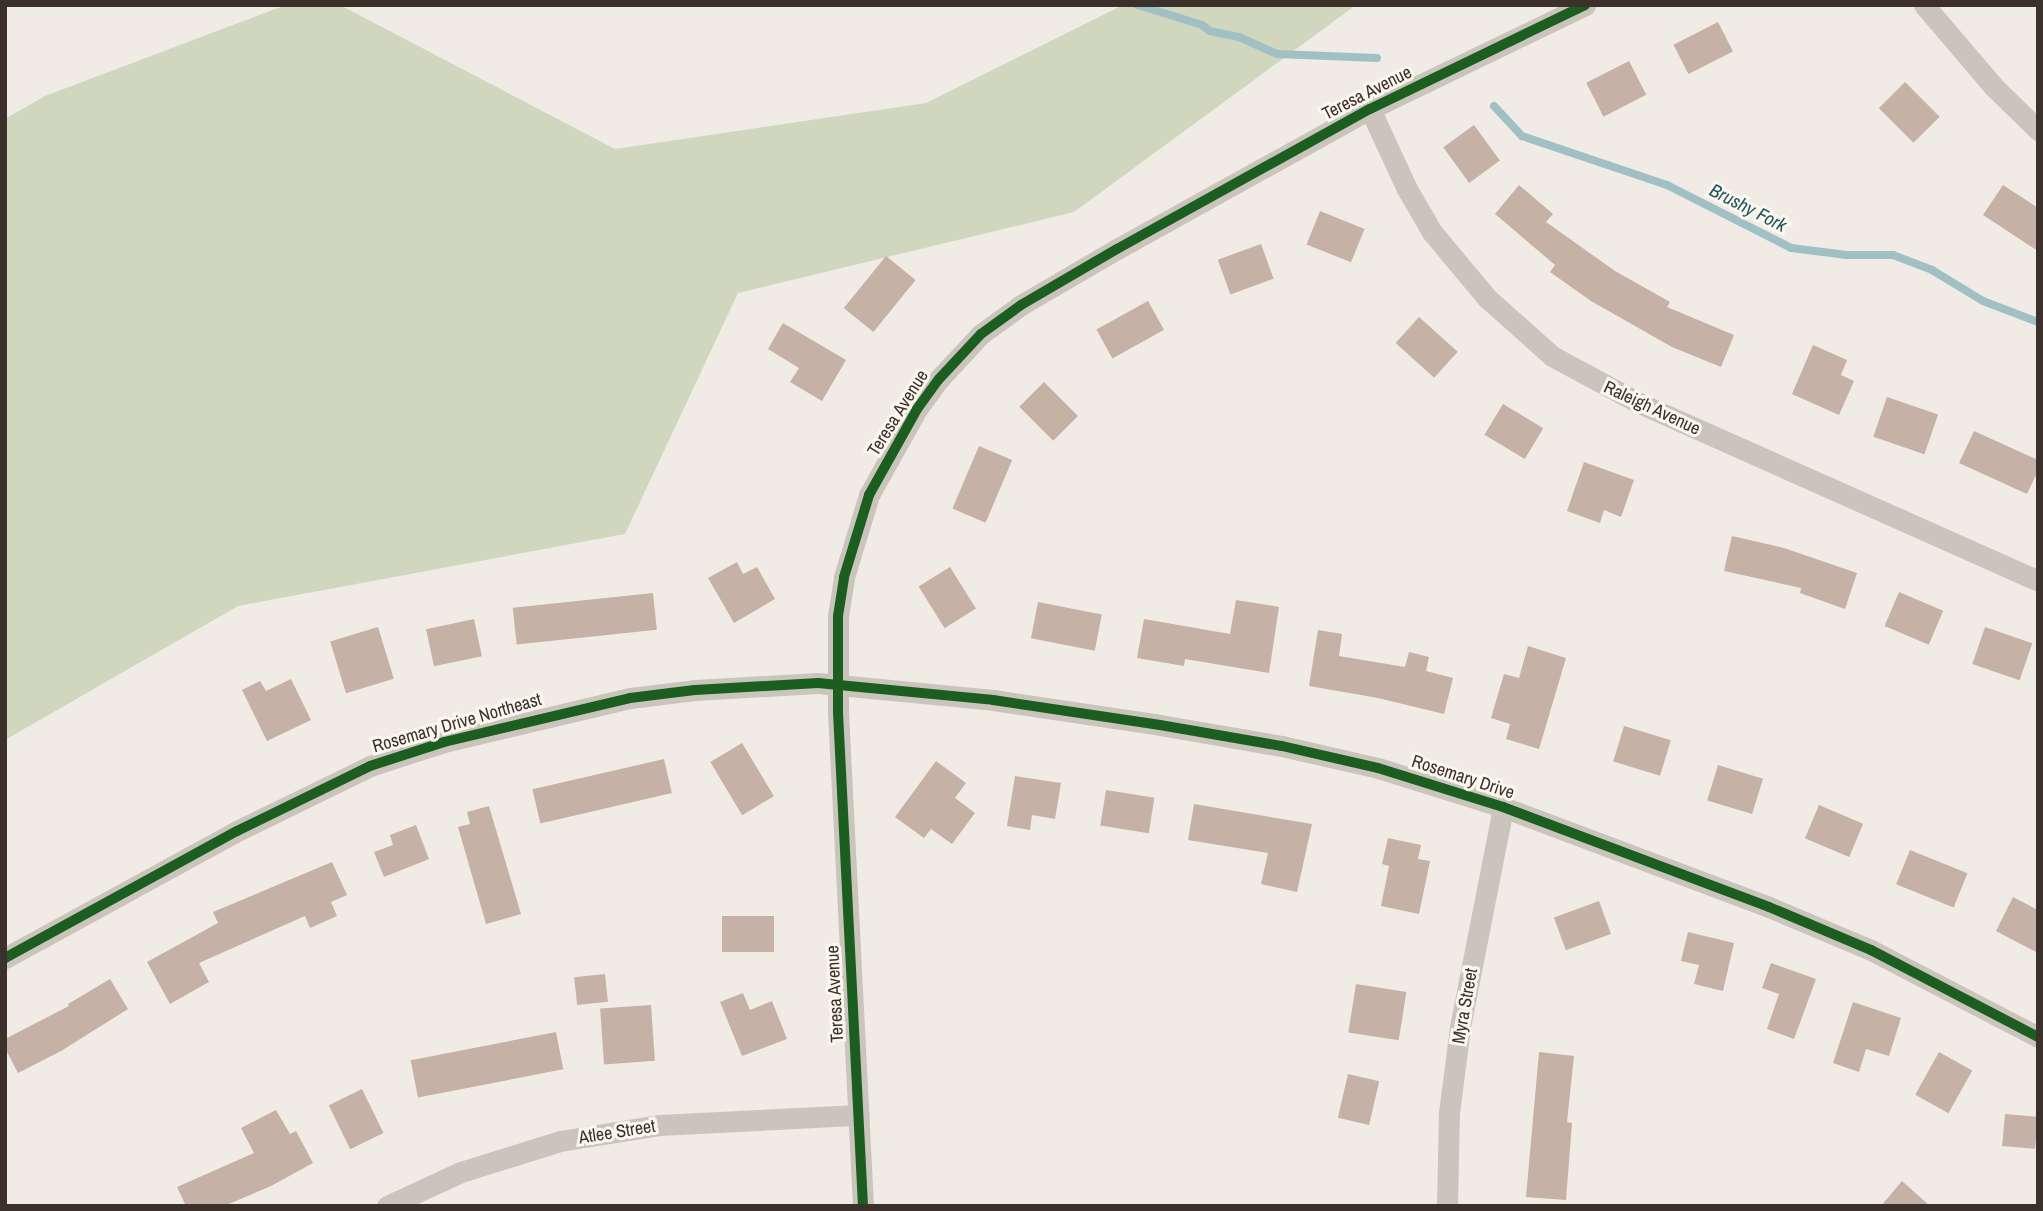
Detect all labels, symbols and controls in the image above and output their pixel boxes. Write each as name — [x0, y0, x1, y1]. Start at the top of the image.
street label: Teresa Avenue — [1318, 61, 1416, 125]
water label: Brushy Fork — [1706, 179, 1790, 237]
street label: Teresa Avenue — [863, 366, 933, 460]
street label: Raleigh Avenue — [1600, 376, 1704, 440]
street label: Rosemary Drive Northeast — [370, 689, 544, 757]
street label: Rosemary Drive — [1409, 750, 1517, 804]
street label: Teresa Avenue — [822, 944, 848, 1044]
street label: Myra Street — [1448, 967, 1482, 1045]
street label: Atlee Street — [577, 1115, 657, 1149]

